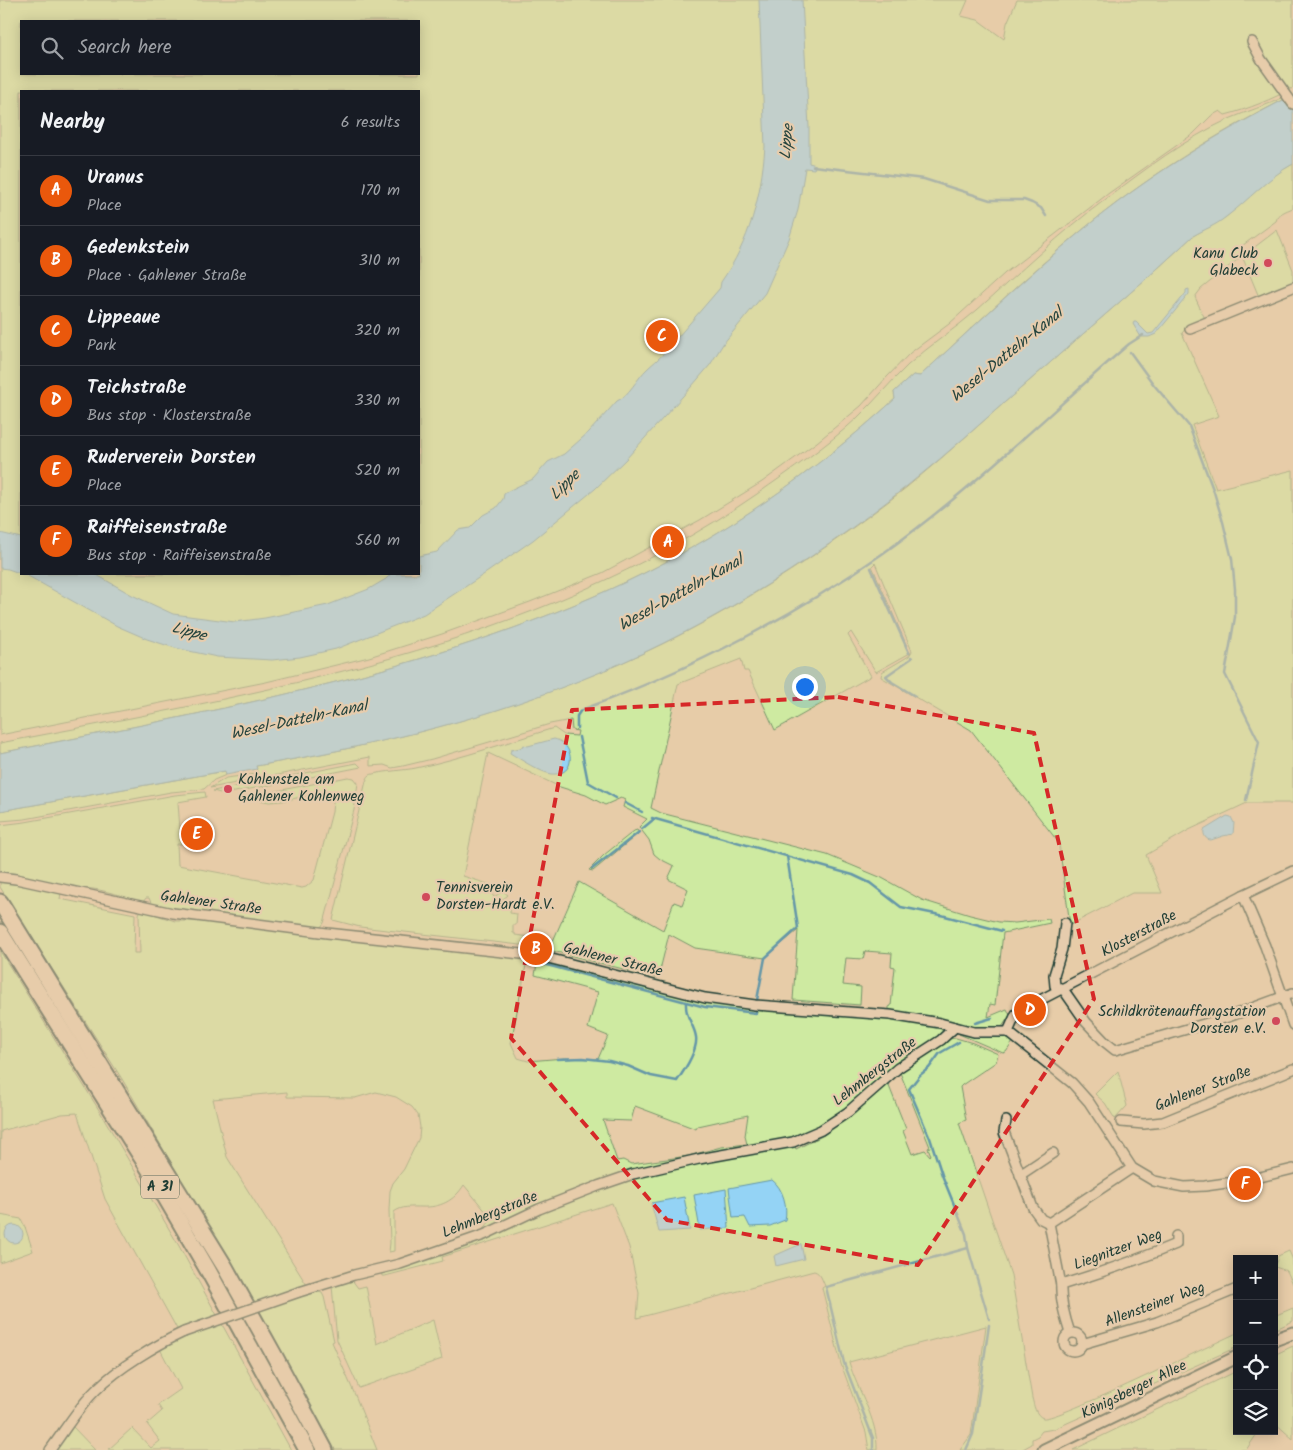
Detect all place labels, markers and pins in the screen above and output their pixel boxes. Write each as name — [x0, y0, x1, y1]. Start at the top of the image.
place label: Kanu Club Glabeck — [1193, 242, 1259, 283]
marker: Kanu Club Glabeck — [1262, 257, 1274, 269]
pin: C — [646, 317, 678, 355]
pin: A — [652, 523, 684, 561]
place label: Kohlenstele am Gahlener Kohlenweg — [238, 768, 364, 809]
marker: Kohlenstele am Gahlener Kohlenweg — [222, 783, 234, 795]
pin: E — [181, 815, 213, 853]
place label: Tennisverein Dorsten-Hardt e.V. — [436, 876, 554, 917]
marker: Tennisverein Dorsten-Hardt e.V. — [420, 891, 432, 903]
pin: B — [520, 930, 552, 968]
pin: D — [1014, 991, 1046, 1029]
place label: Schildkrötenauffangstation Dorsten e.V. — [1098, 1000, 1266, 1041]
marker: Schildkrötenauffangstation Dorsten e.V. — [1270, 1015, 1282, 1027]
pin: F — [1229, 1165, 1261, 1203]

